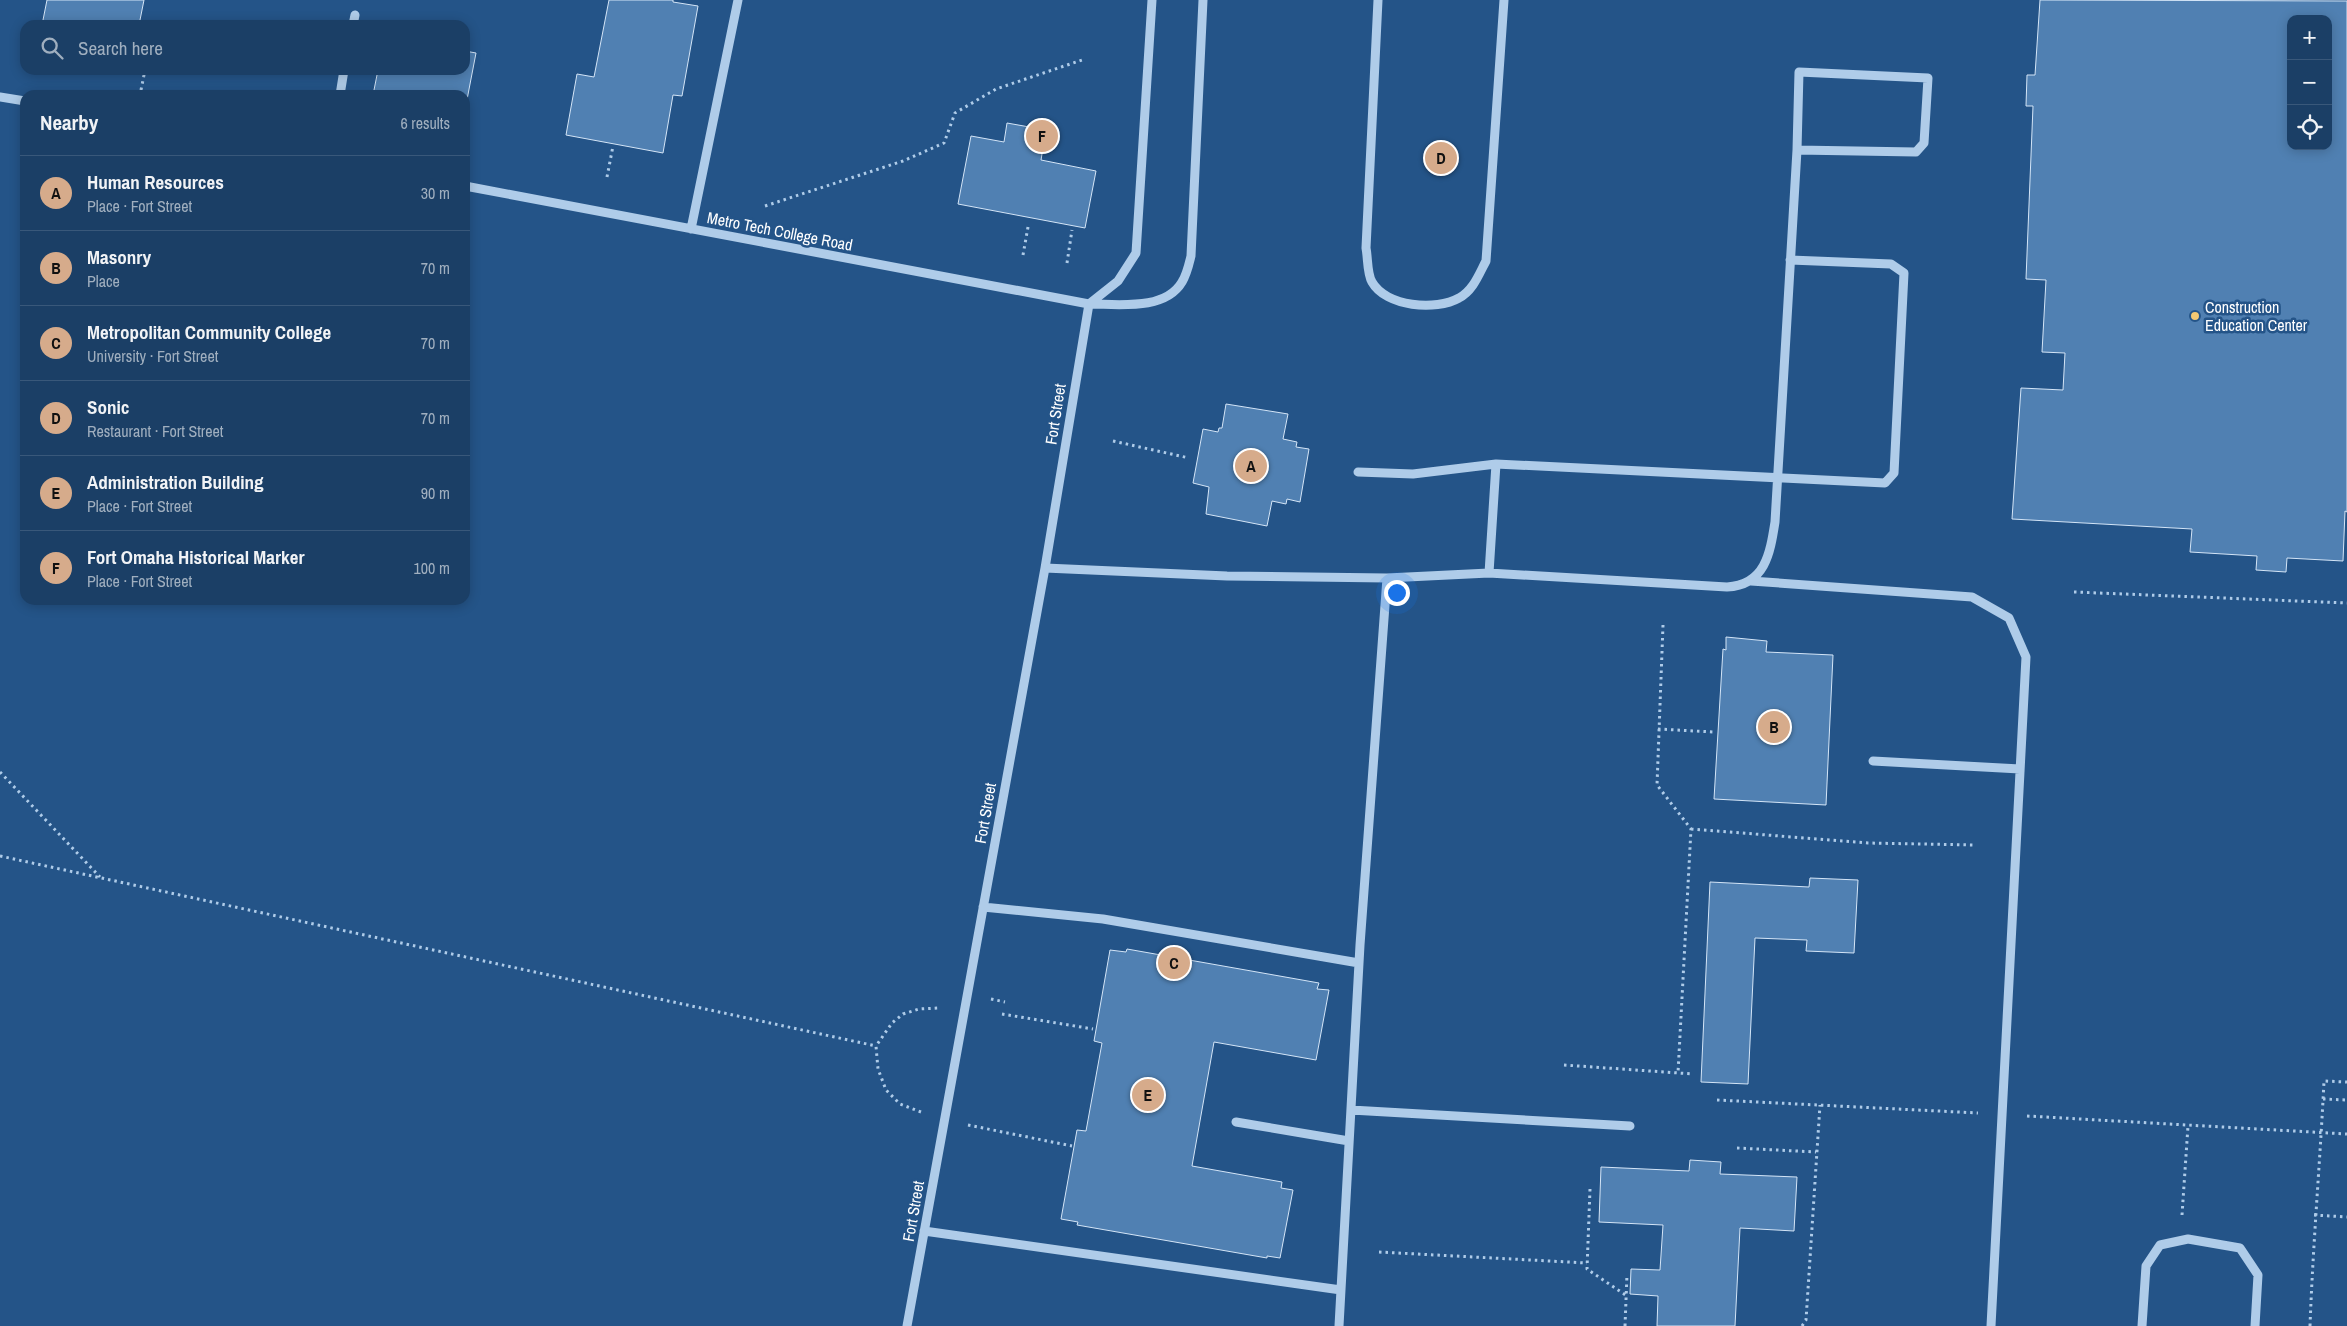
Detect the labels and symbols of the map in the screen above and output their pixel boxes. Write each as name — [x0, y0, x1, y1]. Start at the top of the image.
pin: F — [1026, 117, 1058, 155]
pin: D — [1425, 139, 1457, 177]
street label: Metro Tech College Road — [705, 206, 855, 256]
place label: Construction Education Center — [2205, 296, 2308, 336]
marker: Construction Education Center — [2189, 310, 2201, 322]
street label: Fort Street — [1039, 382, 1071, 446]
pin: A — [1235, 447, 1267, 485]
your location — [1384, 580, 1410, 606]
pin: B — [1758, 708, 1790, 746]
street label: Fort Street — [969, 781, 1001, 845]
pin: C — [1158, 944, 1190, 982]
pin: E — [1132, 1076, 1164, 1114]
street label: Fort Street — [897, 1179, 929, 1243]

